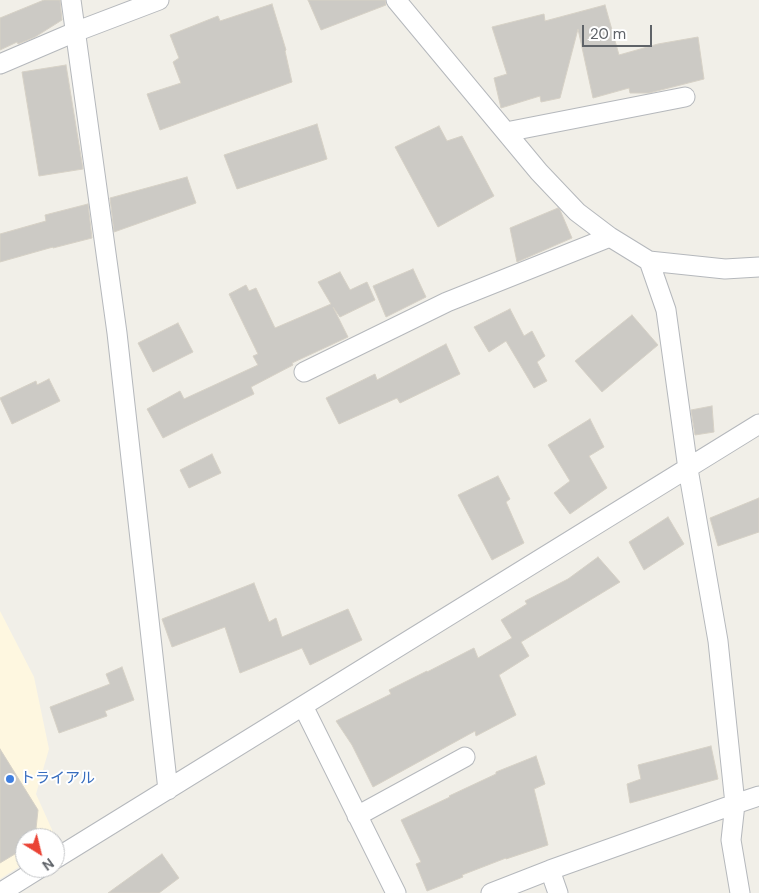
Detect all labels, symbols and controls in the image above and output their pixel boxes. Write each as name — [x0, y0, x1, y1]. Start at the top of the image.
scale bar — [584, 15, 654, 47]
text: 20 m — [590, 24, 626, 44]
place label: トライアル — [20, 770, 95, 788]
marker: トライアル — [4, 773, 16, 785]
north arrow — [15, 828, 65, 878]
text: N — [39, 854, 58, 875]

